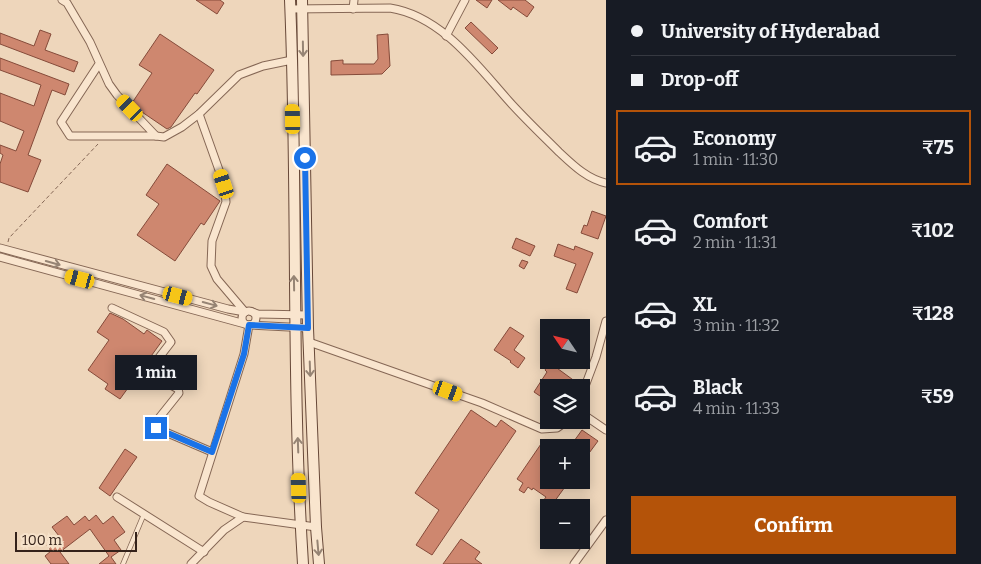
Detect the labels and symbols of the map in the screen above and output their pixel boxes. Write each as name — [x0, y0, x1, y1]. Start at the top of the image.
one-way arrow — [298, 40, 308, 56]
car — [114, 92, 145, 124]
car — [285, 104, 300, 134]
route start — [294, 147, 316, 169]
car — [212, 167, 235, 201]
one-way arrow — [44, 258, 60, 268]
car — [63, 268, 96, 290]
one-way arrow — [289, 275, 299, 292]
car — [161, 285, 194, 307]
one-way arrow — [140, 292, 156, 301]
one-way arrow — [201, 300, 217, 309]
north arrow — [540, 319, 590, 369]
callout: 1 min — [115, 356, 197, 390]
one-way arrow — [305, 360, 315, 376]
car — [431, 379, 464, 403]
route end — [145, 417, 167, 439]
one-way arrow — [293, 438, 303, 454]
car — [290, 473, 307, 503]
scale bar — [15, 529, 138, 552]
one-way arrow — [313, 540, 322, 556]

